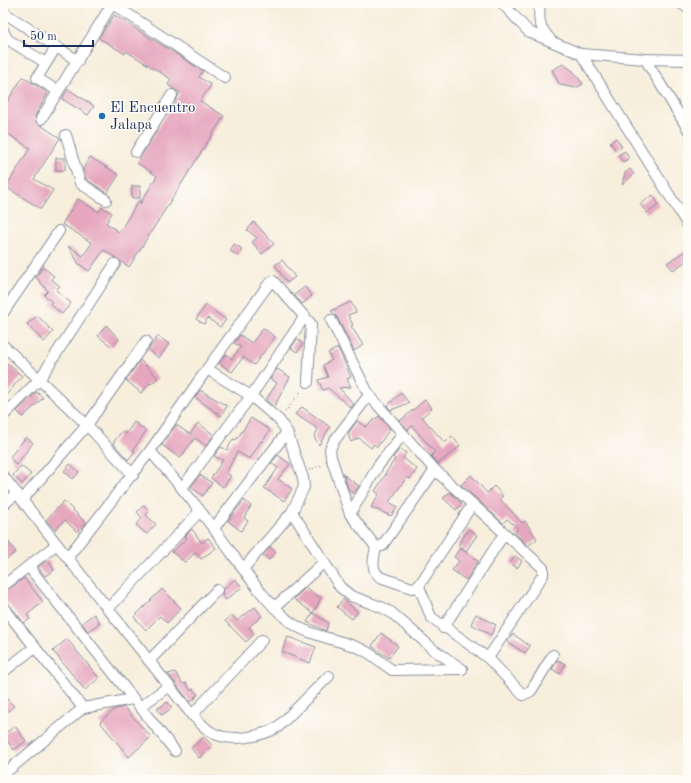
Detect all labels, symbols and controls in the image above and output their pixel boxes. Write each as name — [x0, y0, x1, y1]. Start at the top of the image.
scale bar — [24, 22, 93, 48]
text: 50 m — [30, 30, 57, 43]
place label: El Encuentro Jalapa — [110, 101, 195, 133]
marker: El Encuentro Jalapa — [97, 111, 107, 121]

